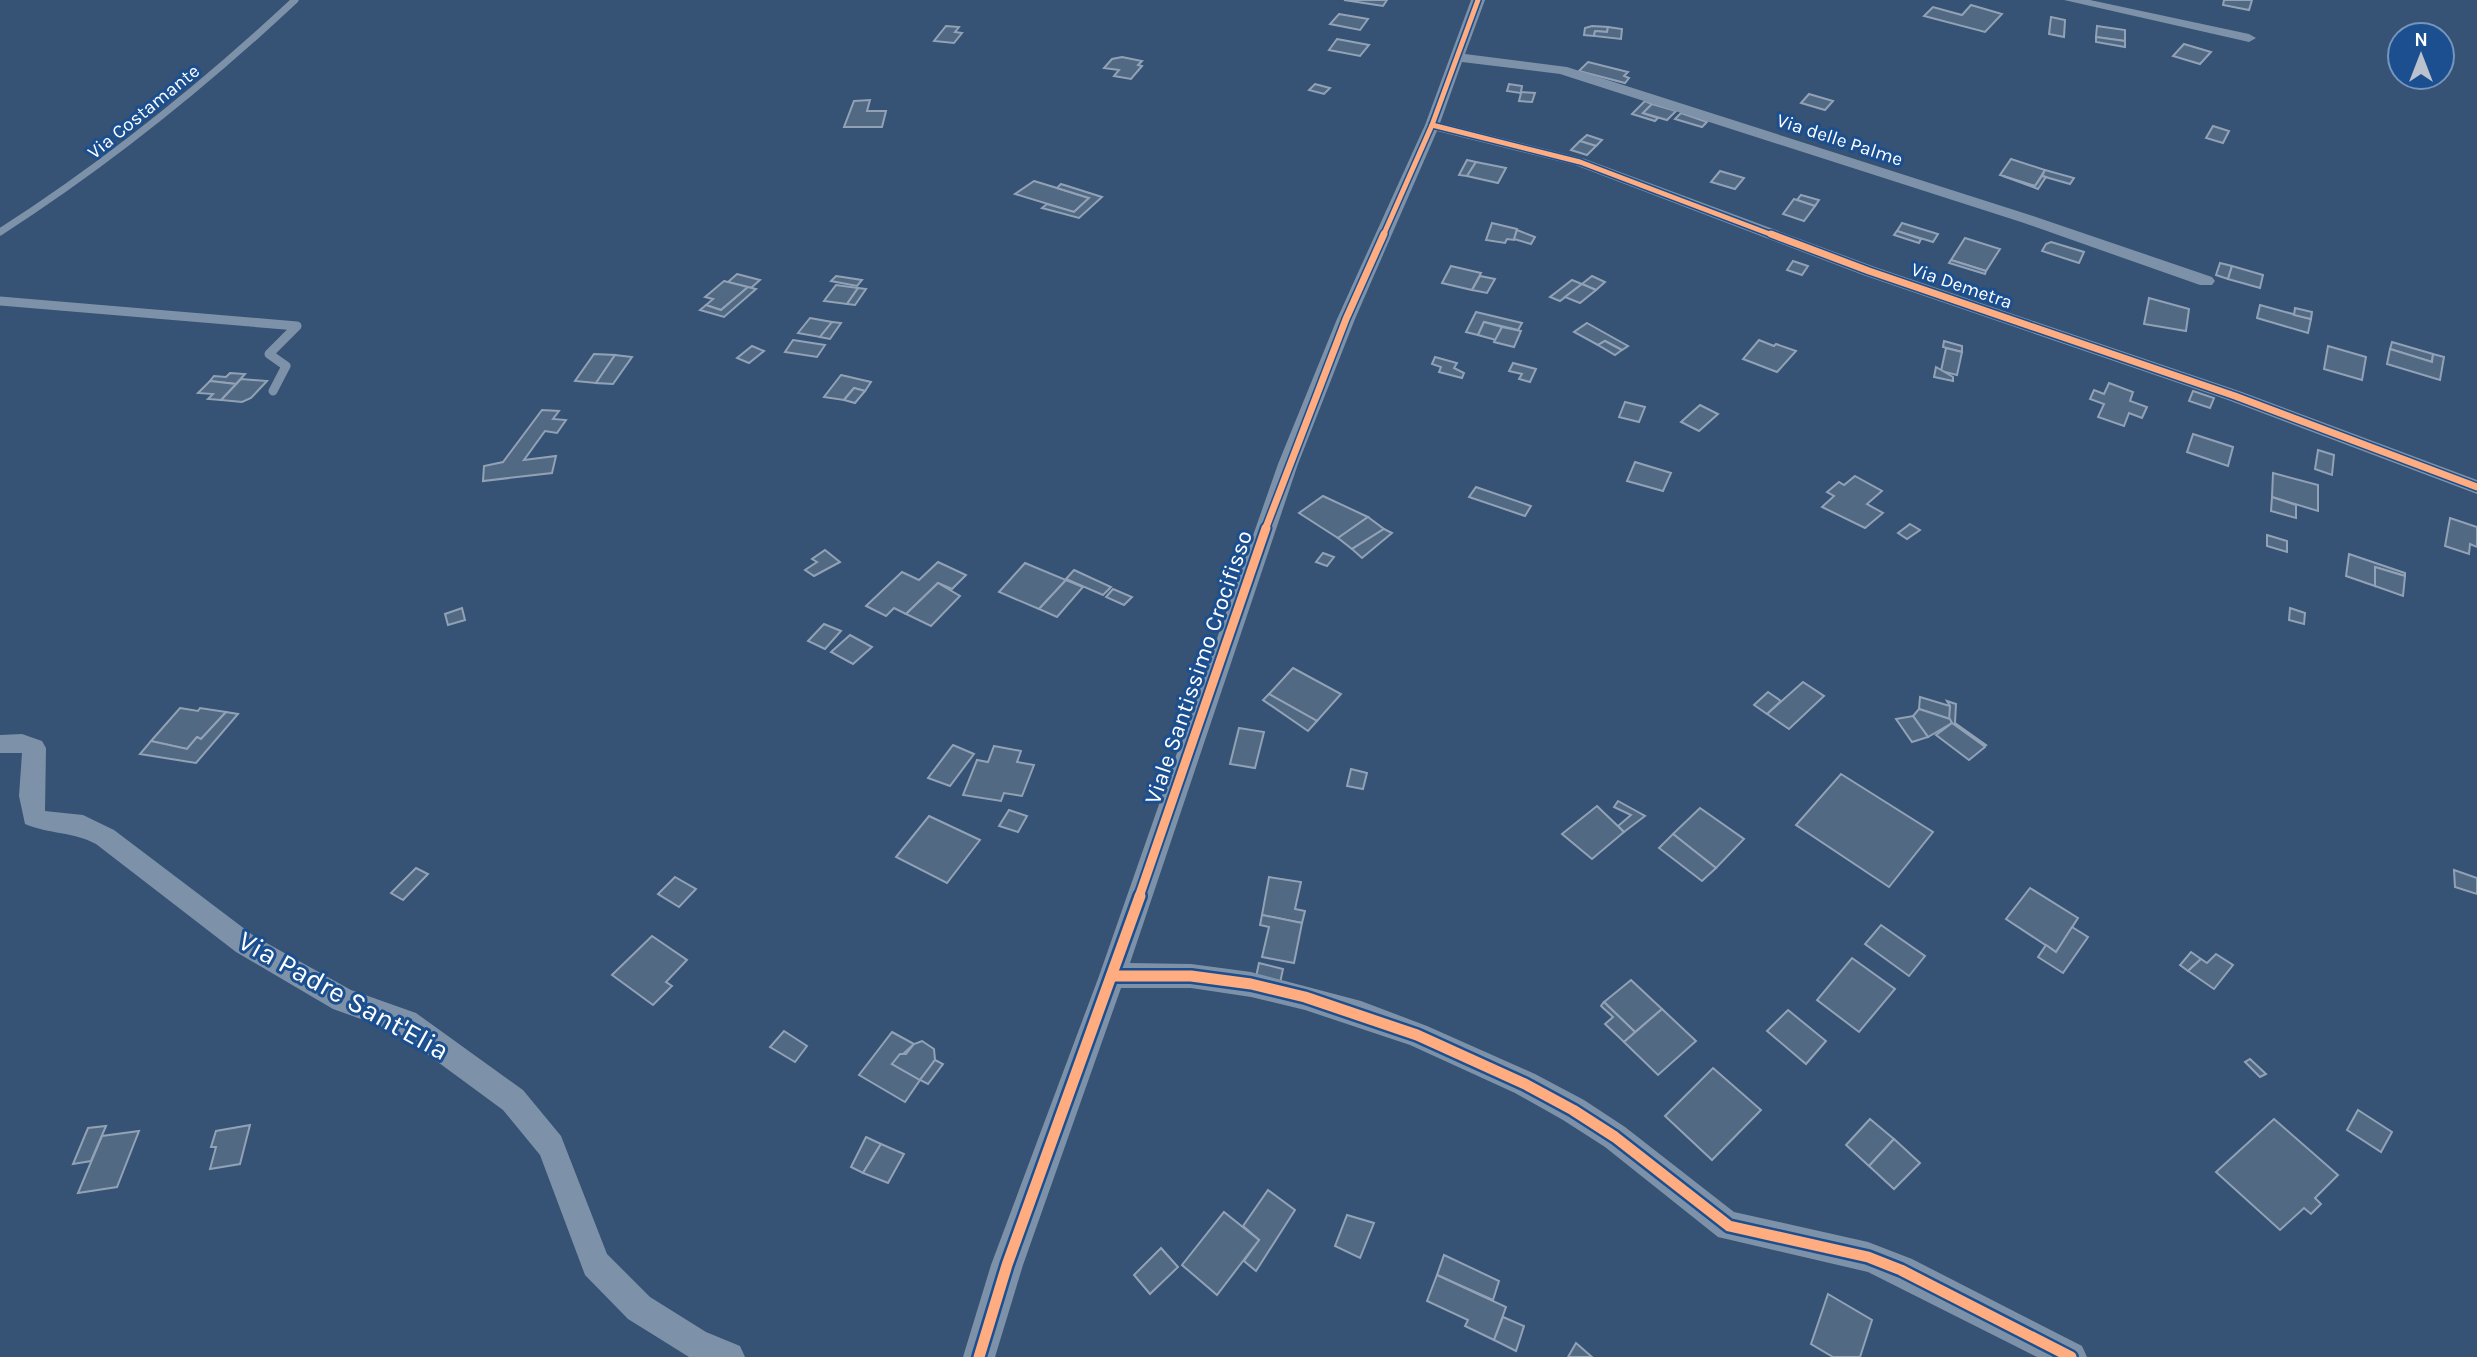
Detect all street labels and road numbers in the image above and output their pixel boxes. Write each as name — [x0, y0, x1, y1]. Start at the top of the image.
street label: Via Costamante — [83, 60, 204, 164]
street label: Via delle Palme — [1774, 109, 1905, 171]
street label: Via Demetra — [1908, 258, 2015, 314]
street label: Viale Santissimo Crocifisso — [1139, 527, 1258, 808]
street label: Via Padre Sant'Elia — [233, 924, 455, 1067]

